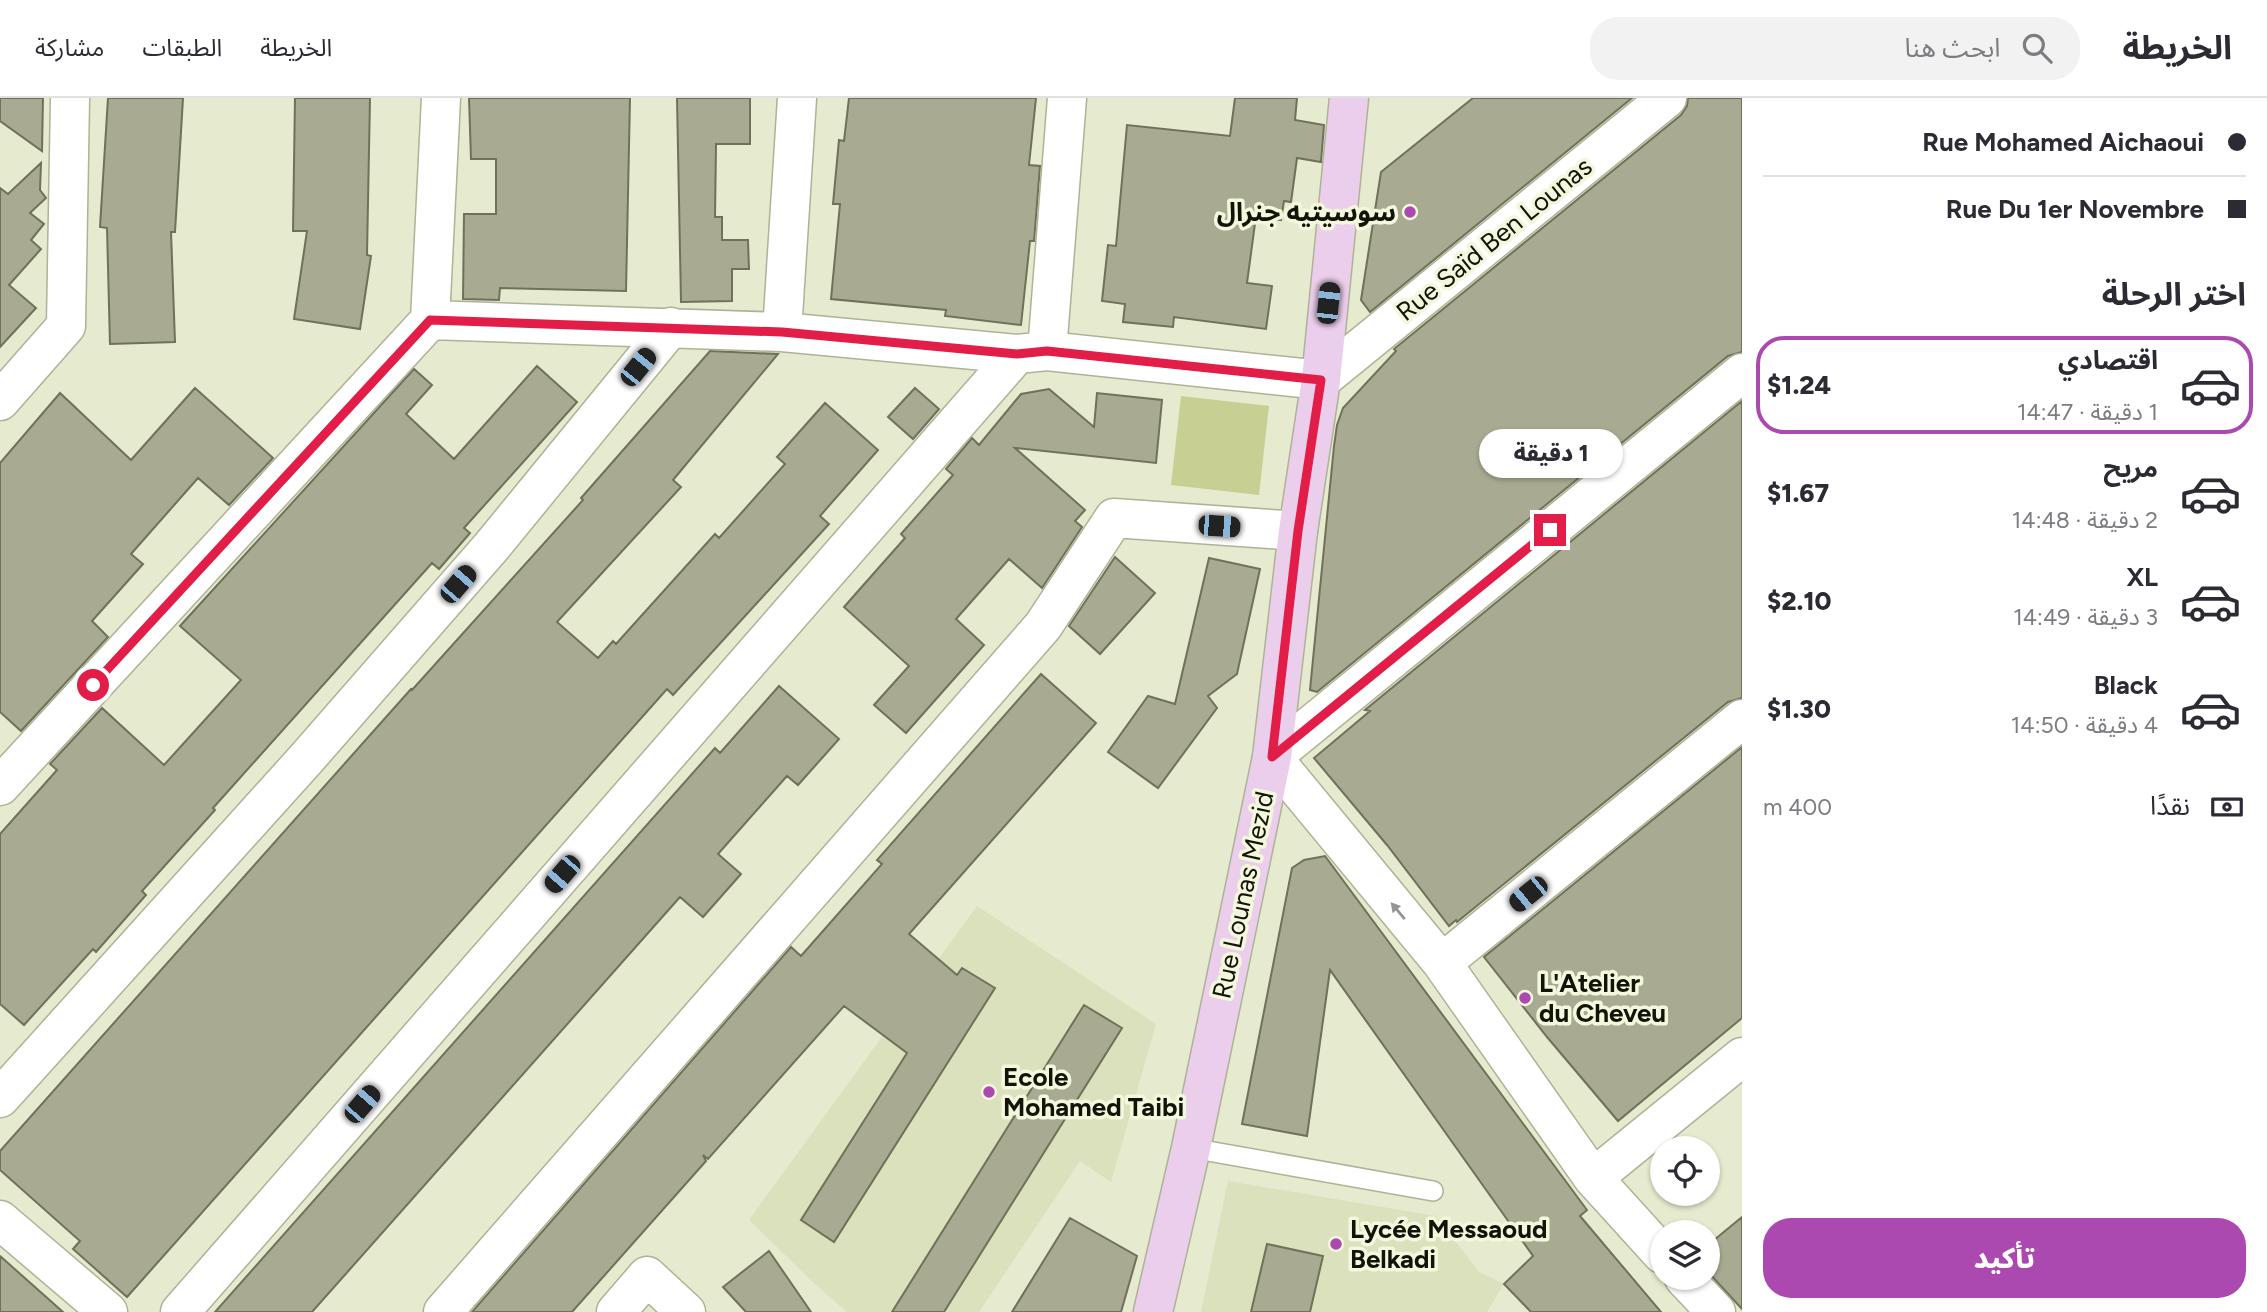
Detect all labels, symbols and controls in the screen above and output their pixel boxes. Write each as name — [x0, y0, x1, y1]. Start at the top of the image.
search box — [1590, 17, 2080, 80]
text: الخريطة — [2122, 28, 2232, 67]
icon: search — [2018, 29, 2056, 67]
text: ابحث هنا — [1904, 32, 2000, 64]
text: مشاركة — [35, 33, 104, 62]
text: الطبقات — [142, 33, 222, 62]
text: الخريطة — [260, 33, 332, 62]
text: Rue Mohamed Aichaoui — [1922, 126, 2204, 158]
street label: Rue Saïd Ben Lounas — [1390, 150, 1598, 328]
text: Rue Du 1er Novembre — [1946, 193, 2204, 225]
place label: سوسيتيه جنرال — [1217, 196, 1396, 228]
marker: سوسيتيه جنرال — [1402, 204, 1418, 220]
text: اختر الرحلة — [2102, 275, 2246, 313]
car — [1316, 281, 1341, 325]
car — [617, 344, 660, 390]
text: اقتصادي — [2058, 344, 2158, 376]
icon: car — [2179, 354, 2242, 417]
text: $1.24 — [1767, 369, 1831, 401]
text: 1 دقيقة · 14:47 — [2017, 398, 2158, 426]
callout: 1 دقيقة — [1478, 428, 1622, 478]
text: 1 دقيقة — [1513, 439, 1589, 467]
text: مريح — [2103, 452, 2158, 484]
icon: car — [2179, 462, 2242, 525]
text: $1.67 — [1767, 477, 1829, 509]
text: 2 دقيقة · 14:48 — [2012, 506, 2158, 534]
car — [1198, 514, 1241, 538]
route end — [1534, 514, 1566, 546]
car — [437, 561, 480, 607]
text: XL — [2126, 561, 2158, 593]
icon: car — [2179, 570, 2242, 633]
text: $2.10 — [1767, 585, 1832, 617]
text: 3 دقيقة · 14:49 — [2013, 603, 2158, 631]
route start — [77, 669, 109, 701]
text: Black — [2094, 669, 2158, 701]
icon: car — [2179, 678, 2242, 741]
text: $1.30 — [1767, 693, 1831, 725]
text: 4 دقيقة · 14:50 — [2011, 711, 2158, 739]
street label: Rue Lounas Mezid — [1205, 788, 1281, 1002]
icon: cash — [2208, 788, 2246, 826]
text: نقدًا — [2150, 790, 2190, 822]
text: 400 m — [1763, 793, 1832, 821]
car — [541, 851, 584, 897]
car — [1506, 873, 1551, 915]
one-way arrow — [1391, 902, 1406, 920]
place label: L'Atelier du Cheveu — [1539, 967, 1666, 1029]
marker: L'Atelier du Cheveu — [1517, 990, 1533, 1006]
place label: Ecole Mohamed Taibi — [1003, 1061, 1184, 1123]
car — [341, 1081, 384, 1127]
marker: Ecole Mohamed Taibi — [981, 1084, 997, 1100]
map controls — [1650, 1136, 1720, 1290]
button: locate — [1650, 1136, 1720, 1206]
place label: Lycée Messaoud Belkadi — [1350, 1213, 1547, 1275]
button: تأكيد — [1763, 1218, 2246, 1298]
button: layers — [1650, 1220, 1720, 1290]
marker: Lycée Messaoud Belkadi — [1328, 1236, 1344, 1252]

